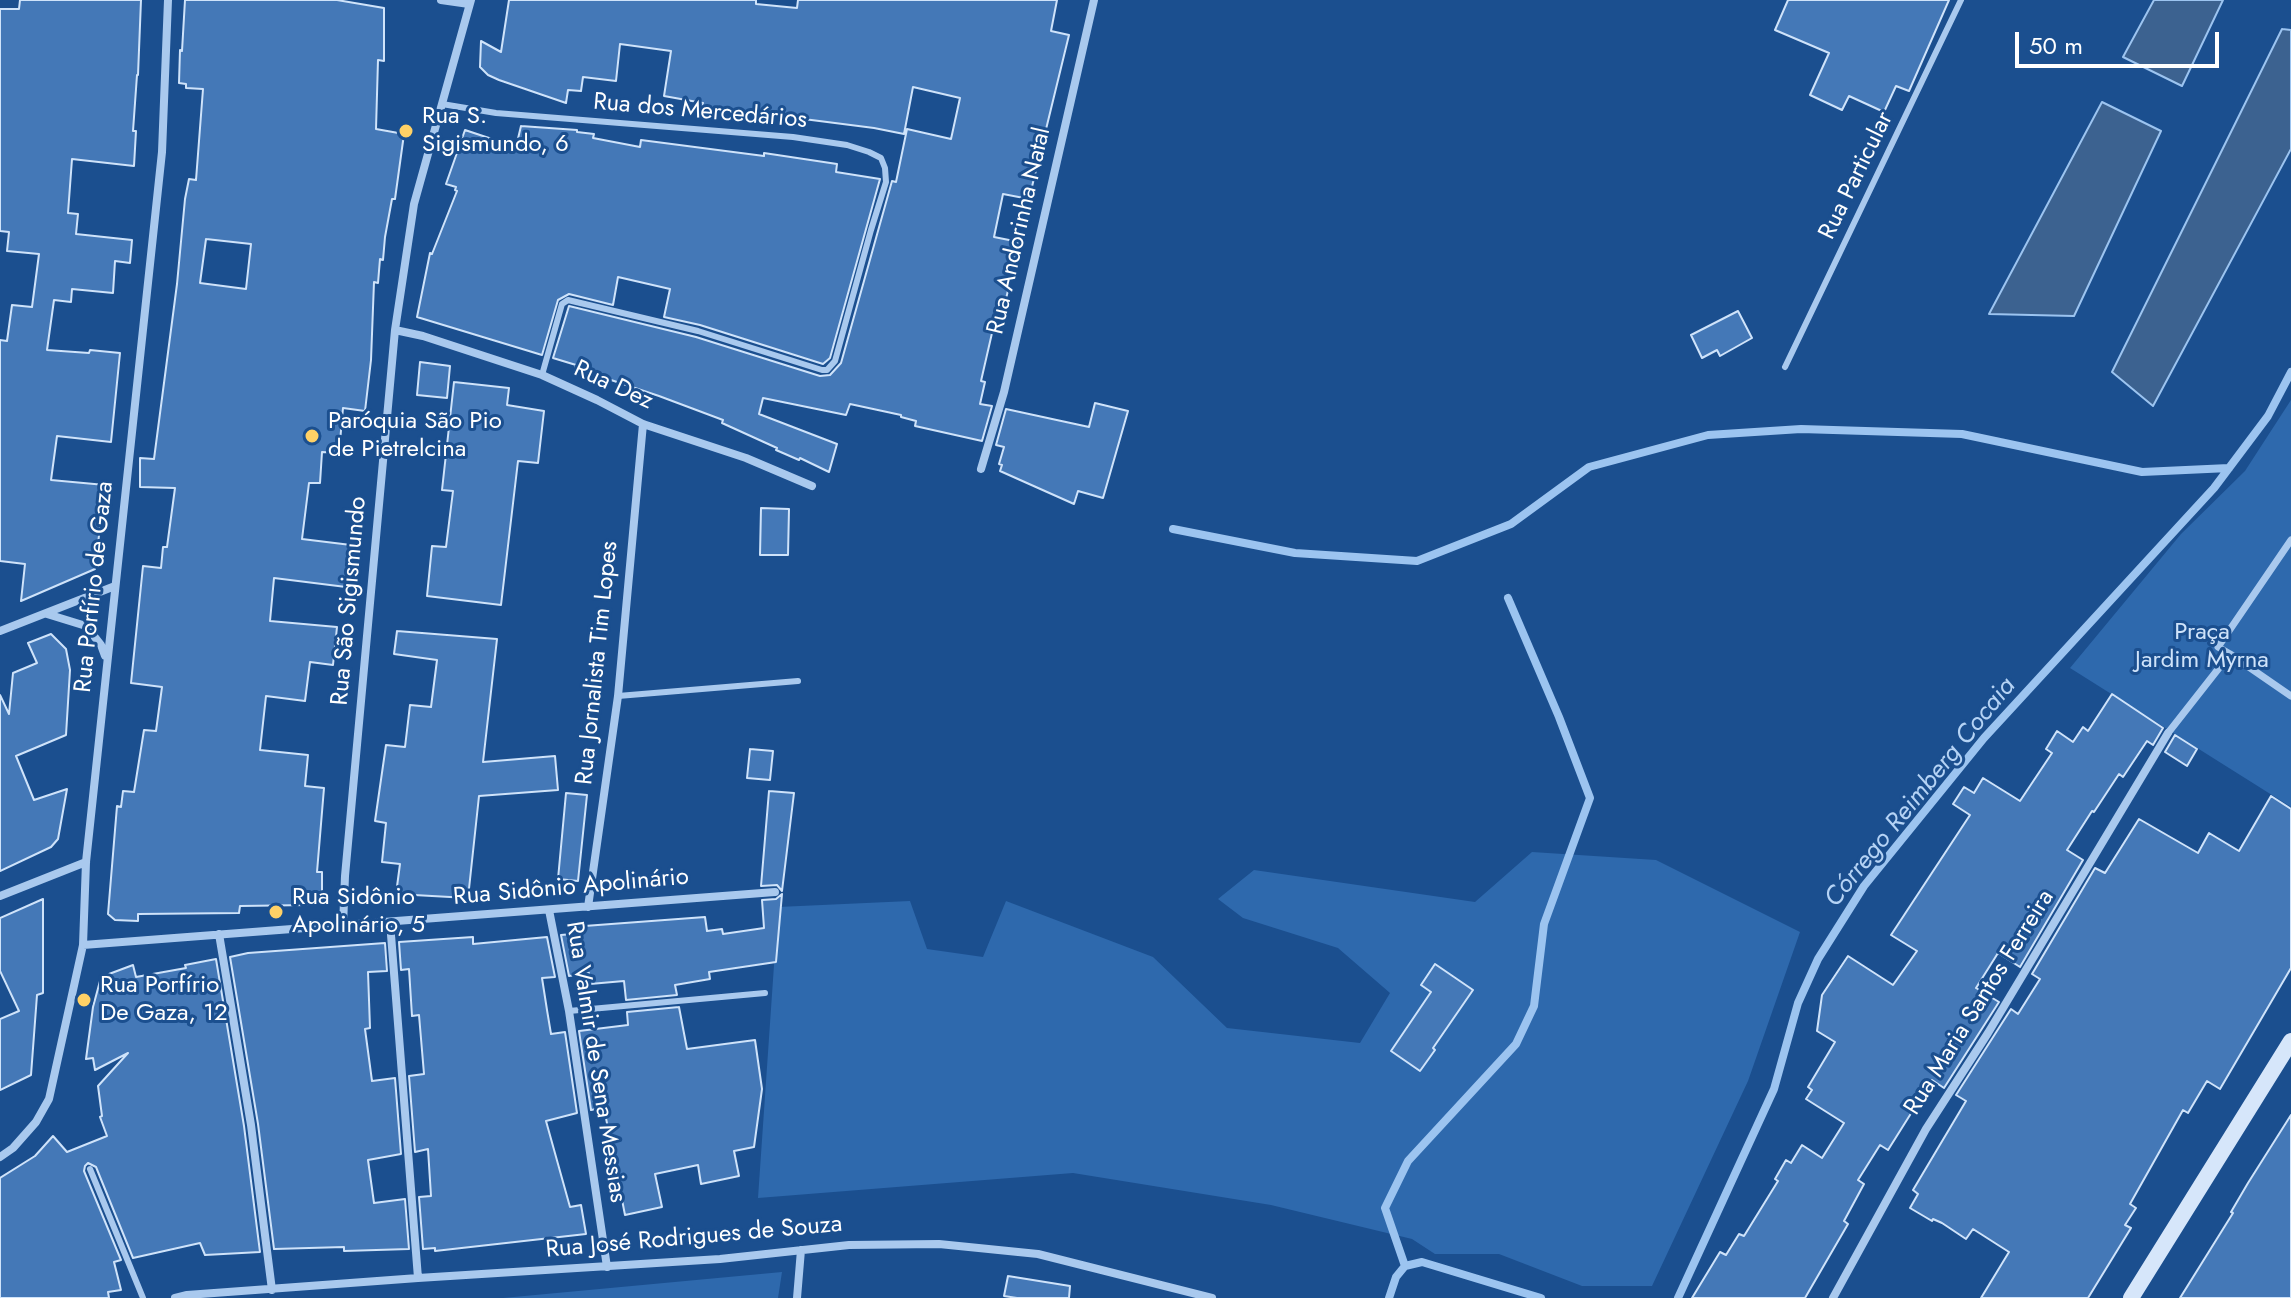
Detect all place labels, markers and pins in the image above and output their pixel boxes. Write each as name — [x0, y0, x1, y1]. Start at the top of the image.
place label: Rua S. Sigismundo, 6 — [422, 103, 569, 159]
marker: Rua S. Sigismundo, 6 — [397, 122, 415, 140]
place label: Paróquia São Pio de Pietrelcina — [328, 408, 502, 464]
marker: Paróquia São Pio de Pietrelcina — [303, 427, 321, 445]
place label: Rua Sidônio Apolinário, 5 — [292, 884, 425, 940]
marker: Rua Sidônio Apolinário, 5 — [267, 903, 285, 921]
place label: Rua Porfírio De Gaza, 12 — [100, 972, 228, 1028]
marker: Rua Porfírio De Gaza, 12 — [75, 991, 93, 1009]

